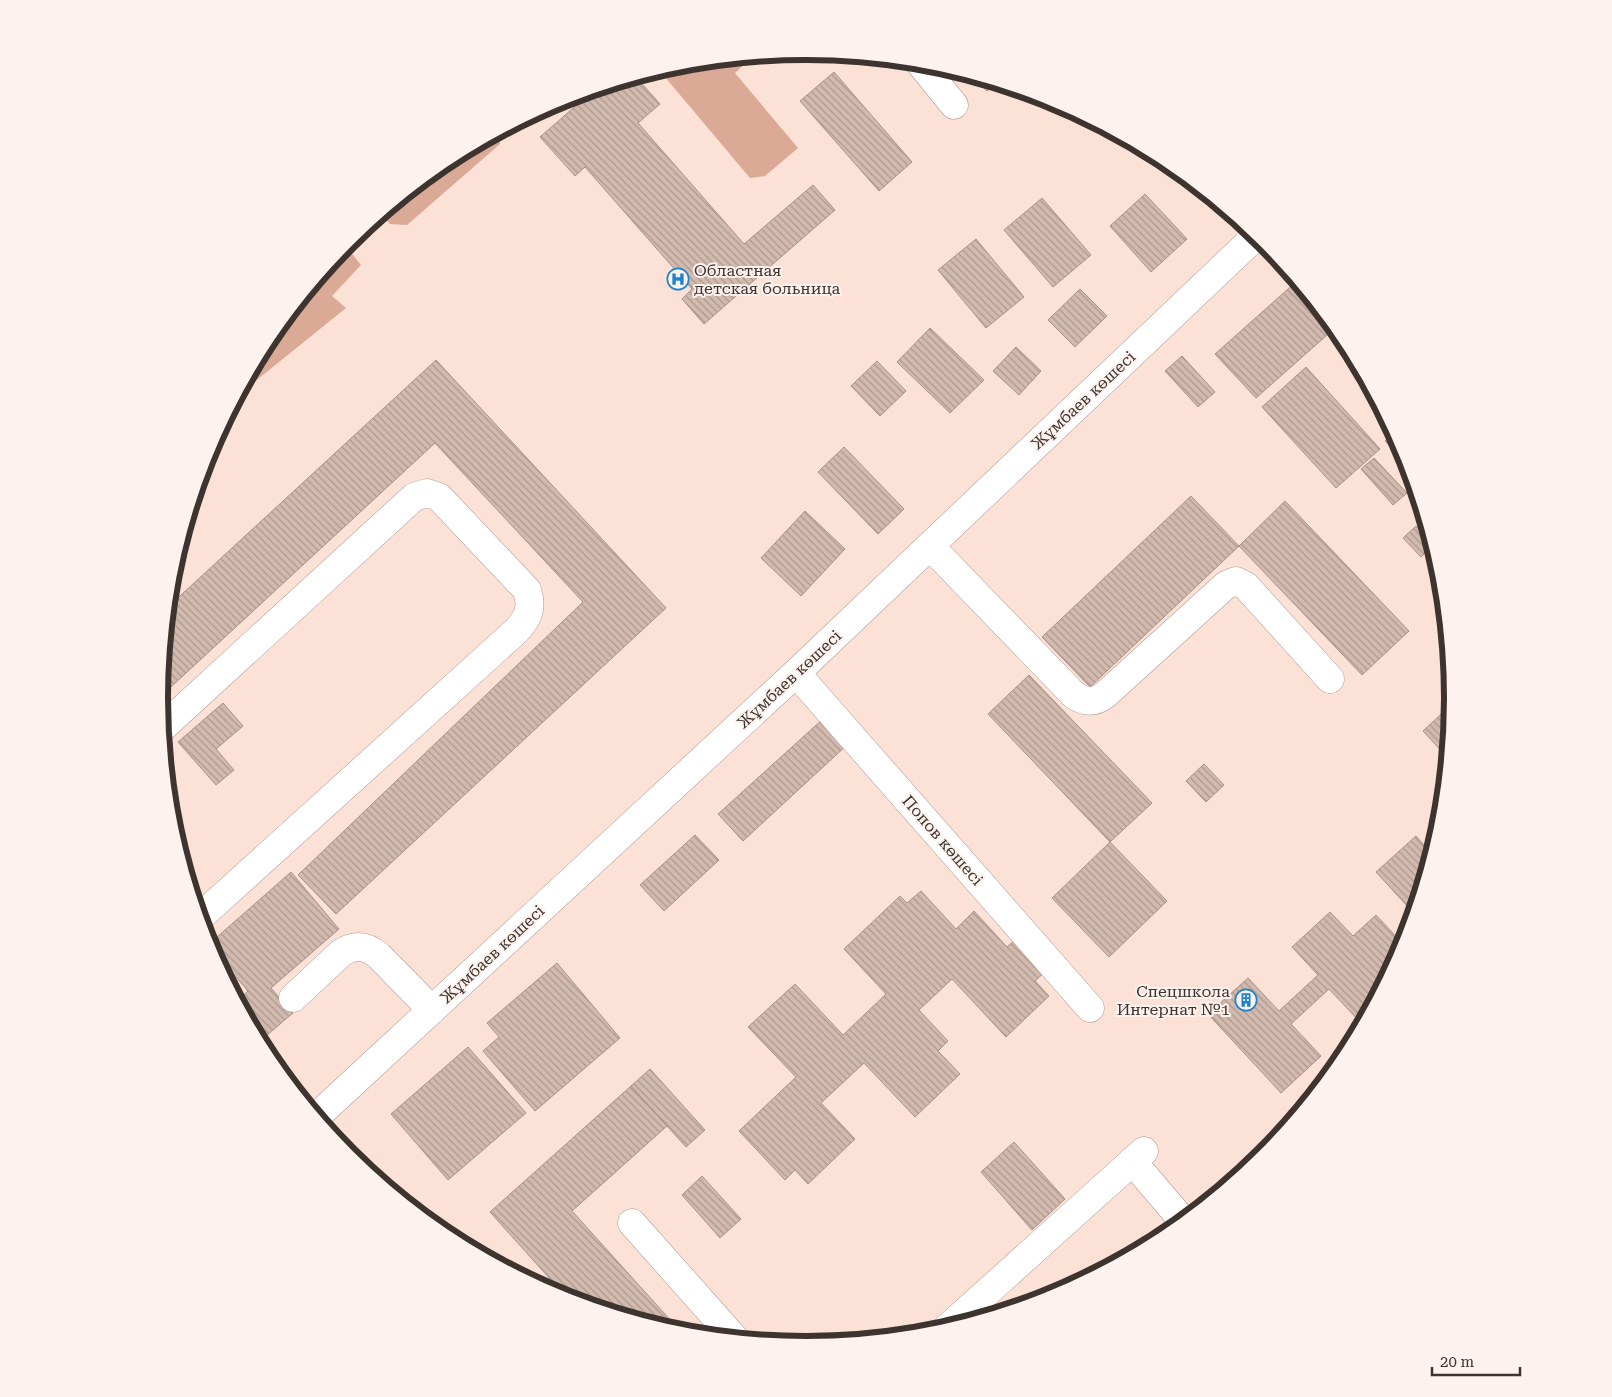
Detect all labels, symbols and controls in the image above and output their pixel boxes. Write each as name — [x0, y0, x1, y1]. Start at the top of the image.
place label: Областная детская больница — [694, 261, 841, 298]
hospital icon: Областная детская больница — [666, 267, 690, 291]
street label: Жұмбаев көшесі — [1027, 347, 1139, 453]
street label: Жұмбаев көшесі — [733, 626, 845, 732]
street label: Попов көшесі — [898, 791, 987, 889]
street label: Жұмбаев көшесі — [436, 901, 548, 1007]
place label: Спецшкола Интернат №1 — [1117, 982, 1230, 1019]
building icon: Спецшкола Интернат №1 — [1234, 988, 1258, 1012]
scale bar — [1432, 1344, 1520, 1376]
text: 20 m — [1440, 1353, 1475, 1371]

